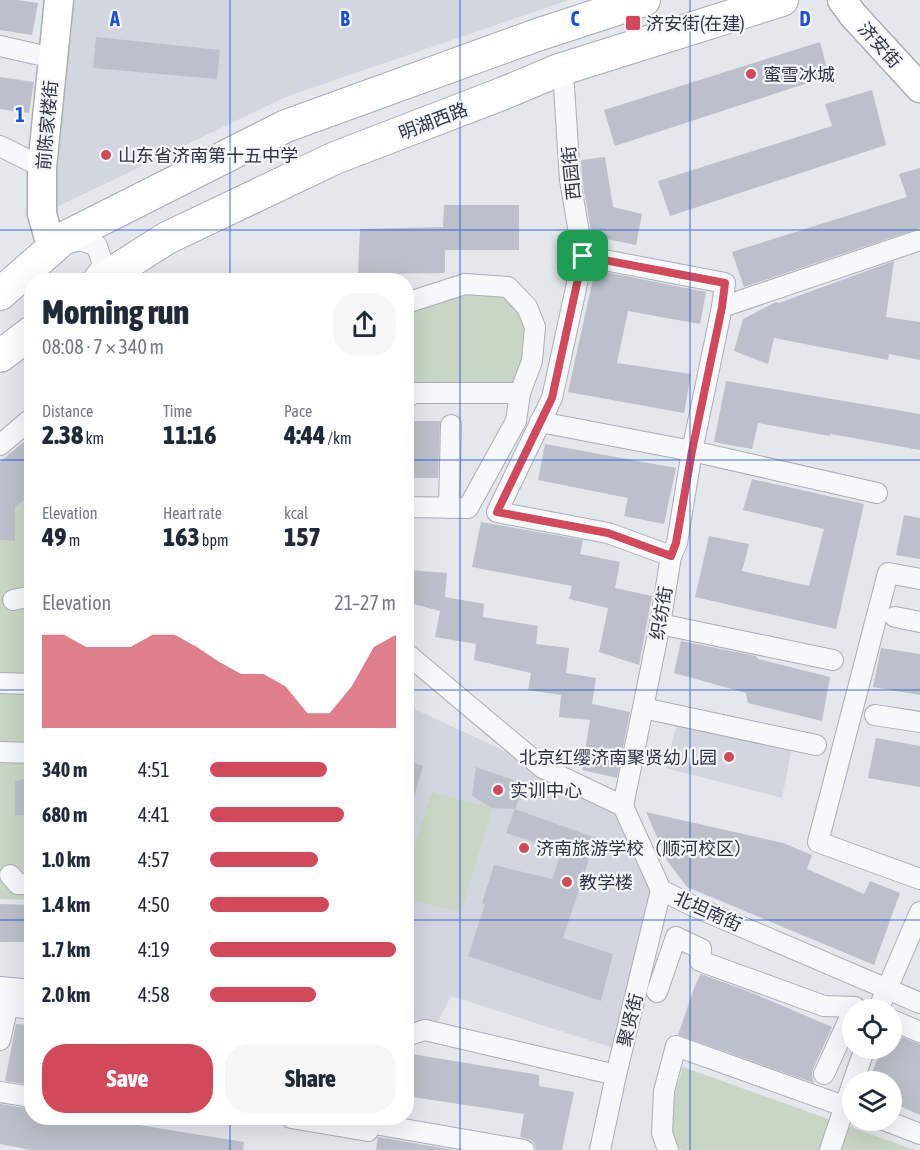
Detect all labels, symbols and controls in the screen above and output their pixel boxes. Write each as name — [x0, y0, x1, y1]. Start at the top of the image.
text: A — [109, 7, 120, 30]
text: B — [340, 7, 350, 30]
text: C — [571, 7, 580, 30]
text: D — [799, 7, 811, 30]
place label: 济安街(在建) — [646, 13, 745, 34]
marker: 济安街(在建) — [624, 14, 642, 32]
street label: 济安街 — [854, 18, 906, 72]
place label: 蜜雪冰城 — [763, 64, 835, 85]
marker: 蜜雪冰城 — [744, 67, 758, 81]
street label: 前陈家楼街 — [33, 79, 61, 171]
street label: 明湖西路 — [396, 98, 470, 144]
text: 1 — [15, 103, 25, 126]
place label: 山东省济南第十五中学 — [118, 145, 298, 166]
street label: 西园街 — [558, 145, 584, 201]
marker: 山东省济南第十五中学 — [99, 148, 113, 162]
pin — [557, 230, 608, 281]
icon: arrive — [566, 239, 599, 272]
text: Morning run — [42, 293, 189, 331]
button: share — [333, 293, 396, 356]
text: 08:08 · 7 × 340 m — [42, 335, 164, 358]
text: Distance — [42, 402, 93, 420]
text: Time — [163, 402, 192, 420]
text: Pace — [284, 402, 312, 420]
text: 2.38 — [42, 420, 83, 450]
text: 11:16 — [163, 420, 217, 450]
text: 4:44 — [284, 420, 325, 450]
text: km — [83, 429, 104, 447]
text: /km — [325, 429, 351, 447]
text: Elevation — [42, 504, 97, 522]
text: Heart rate — [163, 504, 222, 522]
text: kcal — [284, 504, 308, 522]
text: 49 — [42, 522, 66, 552]
text: 163 — [163, 522, 200, 552]
text: 157 — [284, 522, 321, 552]
text: m — [66, 531, 80, 549]
text: bpm — [200, 531, 229, 549]
street label: 织纺街 — [646, 585, 676, 641]
text: Elevation — [42, 591, 111, 614]
text: 21–27 m — [334, 591, 396, 614]
place label: 北京红缨济南聚贤幼儿园 — [519, 747, 717, 768]
marker: 北京红缨济南聚贤幼儿园 — [722, 750, 736, 764]
text: 340 m — [42, 758, 87, 781]
text: 4:51 — [138, 758, 170, 781]
place label: 实训中心 — [510, 780, 582, 801]
marker: 实训中心 — [491, 783, 505, 797]
text: 680 m — [42, 803, 87, 826]
text: 4:41 — [138, 803, 170, 826]
place label: 济南旅游学校（顺河校区） — [536, 838, 752, 859]
marker: 济南旅游学校（顺河校区） — [517, 841, 531, 855]
text: 1.0 km — [42, 848, 90, 871]
text: 4:57 — [138, 848, 170, 871]
place label: 教学楼 — [579, 872, 633, 893]
marker: 教学楼 — [560, 875, 574, 889]
street label: 北坦南街 — [671, 887, 745, 935]
text: 1.4 km — [42, 893, 90, 916]
text: 4:50 — [138, 893, 170, 916]
text: 1.7 km — [42, 938, 90, 961]
text: 4:19 — [138, 938, 170, 961]
text: 2.0 km — [42, 983, 90, 1006]
text: 4:58 — [138, 983, 170, 1006]
street label: 聚贤街 — [613, 991, 647, 1049]
map controls — [842, 999, 902, 1131]
button: locate — [842, 999, 902, 1059]
button: Save — [42, 1044, 213, 1113]
button: Share — [225, 1044, 396, 1113]
button: layers — [842, 1071, 902, 1131]

